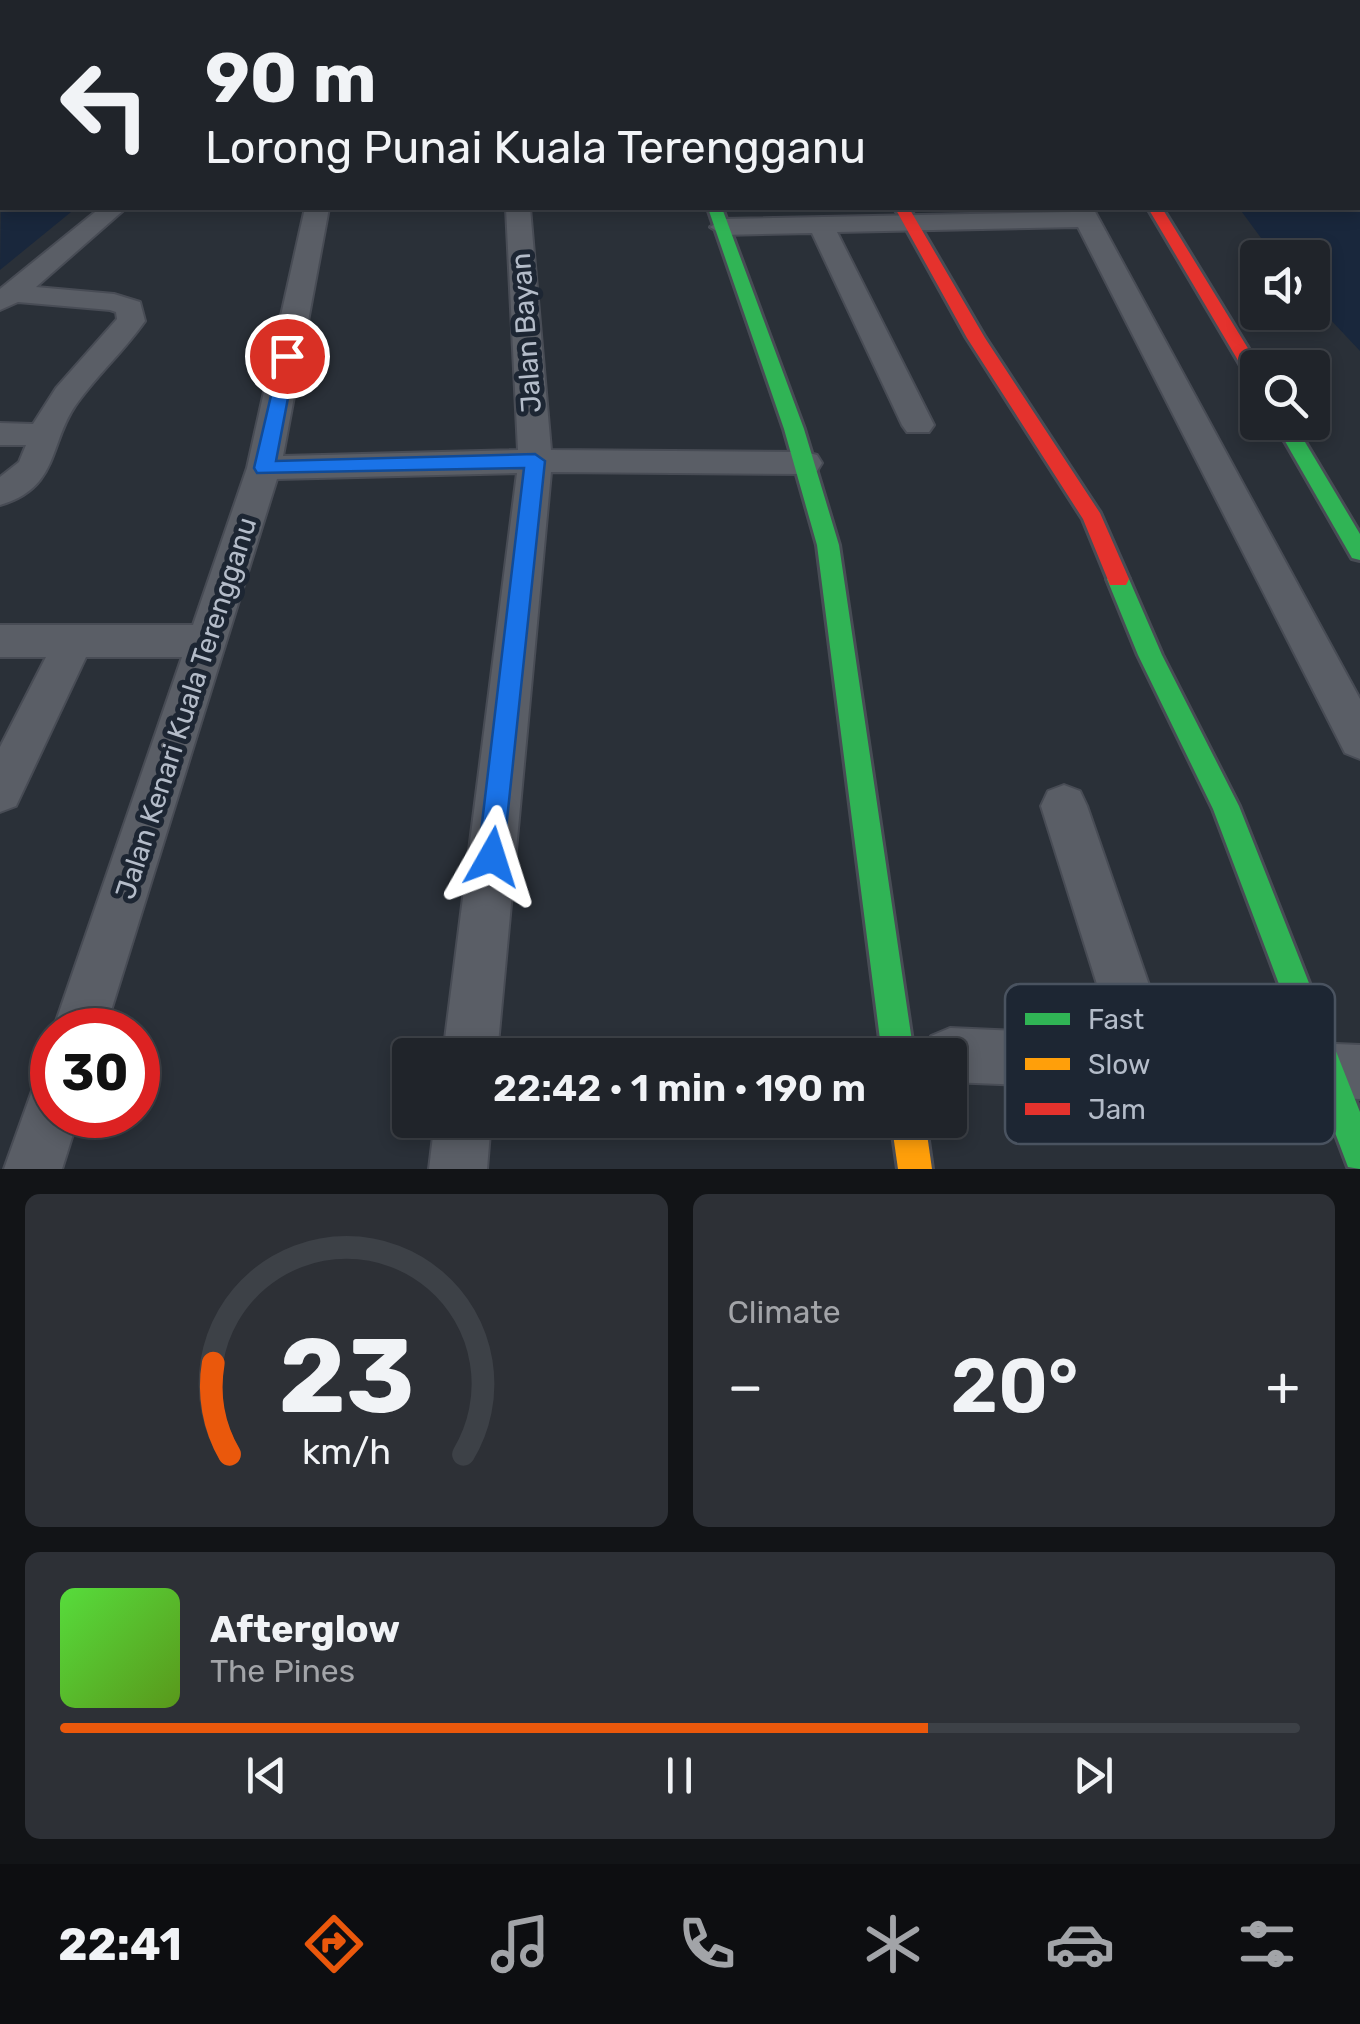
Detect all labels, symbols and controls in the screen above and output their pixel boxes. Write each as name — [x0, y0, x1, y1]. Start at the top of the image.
text: 90 m — [205, 37, 377, 120]
icon: left — [40, 40, 170, 170]
text: Lorong Punai Kuala Terengganu — [205, 121, 866, 174]
map controls — [1240, 240, 1330, 440]
button: sound — [1240, 240, 1330, 330]
street label: Jalan Bayan — [504, 252, 548, 414]
pin — [245, 314, 330, 399]
icon: arrive — [260, 329, 315, 384]
button: search — [1240, 350, 1330, 440]
street label: Jalan Kenari Kuala Terengganu — [109, 513, 263, 903]
position arrow — [440, 805, 544, 909]
legend — [1005, 984, 1335, 1144]
text: Fast — [1088, 1003, 1144, 1036]
speed limit sign: 30 — [30, 1008, 160, 1138]
text: Slow — [1088, 1048, 1150, 1081]
text: 22:42 · 1 min · 190 m — [493, 1065, 866, 1111]
text: Jam — [1088, 1093, 1146, 1126]
text: Climate — [728, 1293, 841, 1331]
text: 23 — [278, 1315, 414, 1438]
text: 20° — [950, 1342, 1079, 1431]
text: − — [728, 1354, 763, 1419]
text: + — [1266, 1354, 1300, 1419]
text: km/h — [302, 1431, 391, 1473]
text: Afterglow — [210, 1606, 400, 1652]
text: The Pines — [210, 1652, 355, 1690]
icon: previous — [239, 1748, 294, 1803]
icon: pause — [652, 1748, 707, 1803]
icon: next — [1066, 1748, 1121, 1803]
icon: directions — [299, 1909, 369, 1979]
icon: music — [485, 1909, 555, 1979]
icon: phone — [672, 1909, 742, 1979]
icon: climate — [858, 1909, 928, 1979]
icon: car — [1045, 1909, 1115, 1979]
icon: filters — [1232, 1909, 1302, 1979]
text: 22:41 — [58, 1918, 182, 1971]

